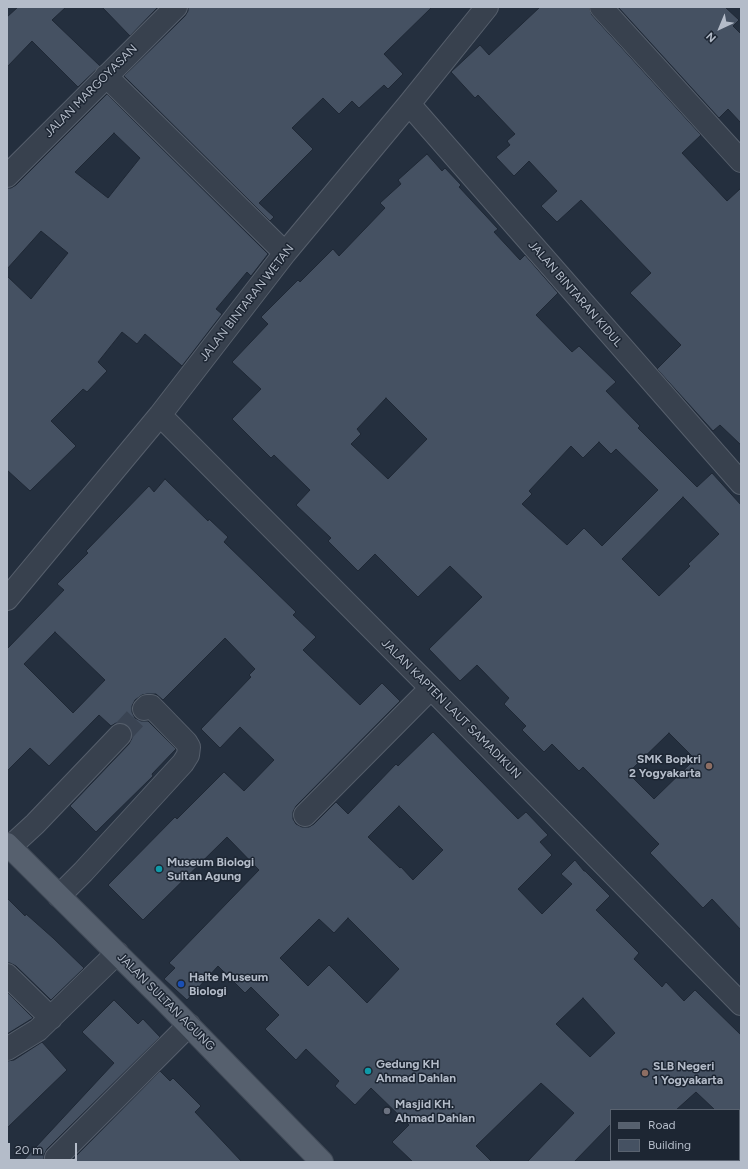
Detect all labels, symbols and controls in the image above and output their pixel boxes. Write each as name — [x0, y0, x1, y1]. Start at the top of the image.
north arrow — [700, 8, 740, 48]
text: N — [704, 29, 719, 45]
street label: JALAN MARGOYASAN — [42, 42, 140, 140]
street label: JALAN BINTARAN KIDUL — [525, 238, 625, 350]
street label: JALAN BINTARAN WETAN — [197, 242, 297, 364]
street label: JALAN KAPTEN LAUT SAMADIKUN — [378, 636, 524, 782]
place label: SMK Bopkri 2 Yogyakarta — [629, 752, 701, 780]
marker: SMK Bopkri 2 Yogyakarta — [704, 761, 714, 771]
place label: Museum Biologi Sultan Agung — [167, 855, 254, 883]
marker: Museum Biologi Sultan Agung — [154, 864, 164, 874]
street label: JALAN SULTAN AGUNG — [114, 950, 218, 1054]
place label: Halte Museum Biologi — [189, 970, 268, 998]
marker: Halte Museum Biologi — [176, 979, 186, 989]
place label: Gedung KH Ahmad Dahlan — [376, 1057, 456, 1085]
place label: SLB Negeri 1 Yogyakarta — [653, 1059, 723, 1087]
marker: Gedung KH Ahmad Dahlan — [363, 1066, 373, 1076]
marker: SLB Negeri 1 Yogyakarta — [640, 1068, 650, 1078]
place label: Masjid KH. Ahmad Dahlan — [395, 1097, 475, 1125]
marker: Masjid KH. Ahmad Dahlan — [382, 1106, 392, 1116]
legend — [610, 1109, 740, 1161]
text: Road — [648, 1118, 676, 1132]
scale bar — [10, 1135, 79, 1161]
text: Building — [648, 1138, 691, 1152]
text: 20 m — [15, 1143, 43, 1157]

